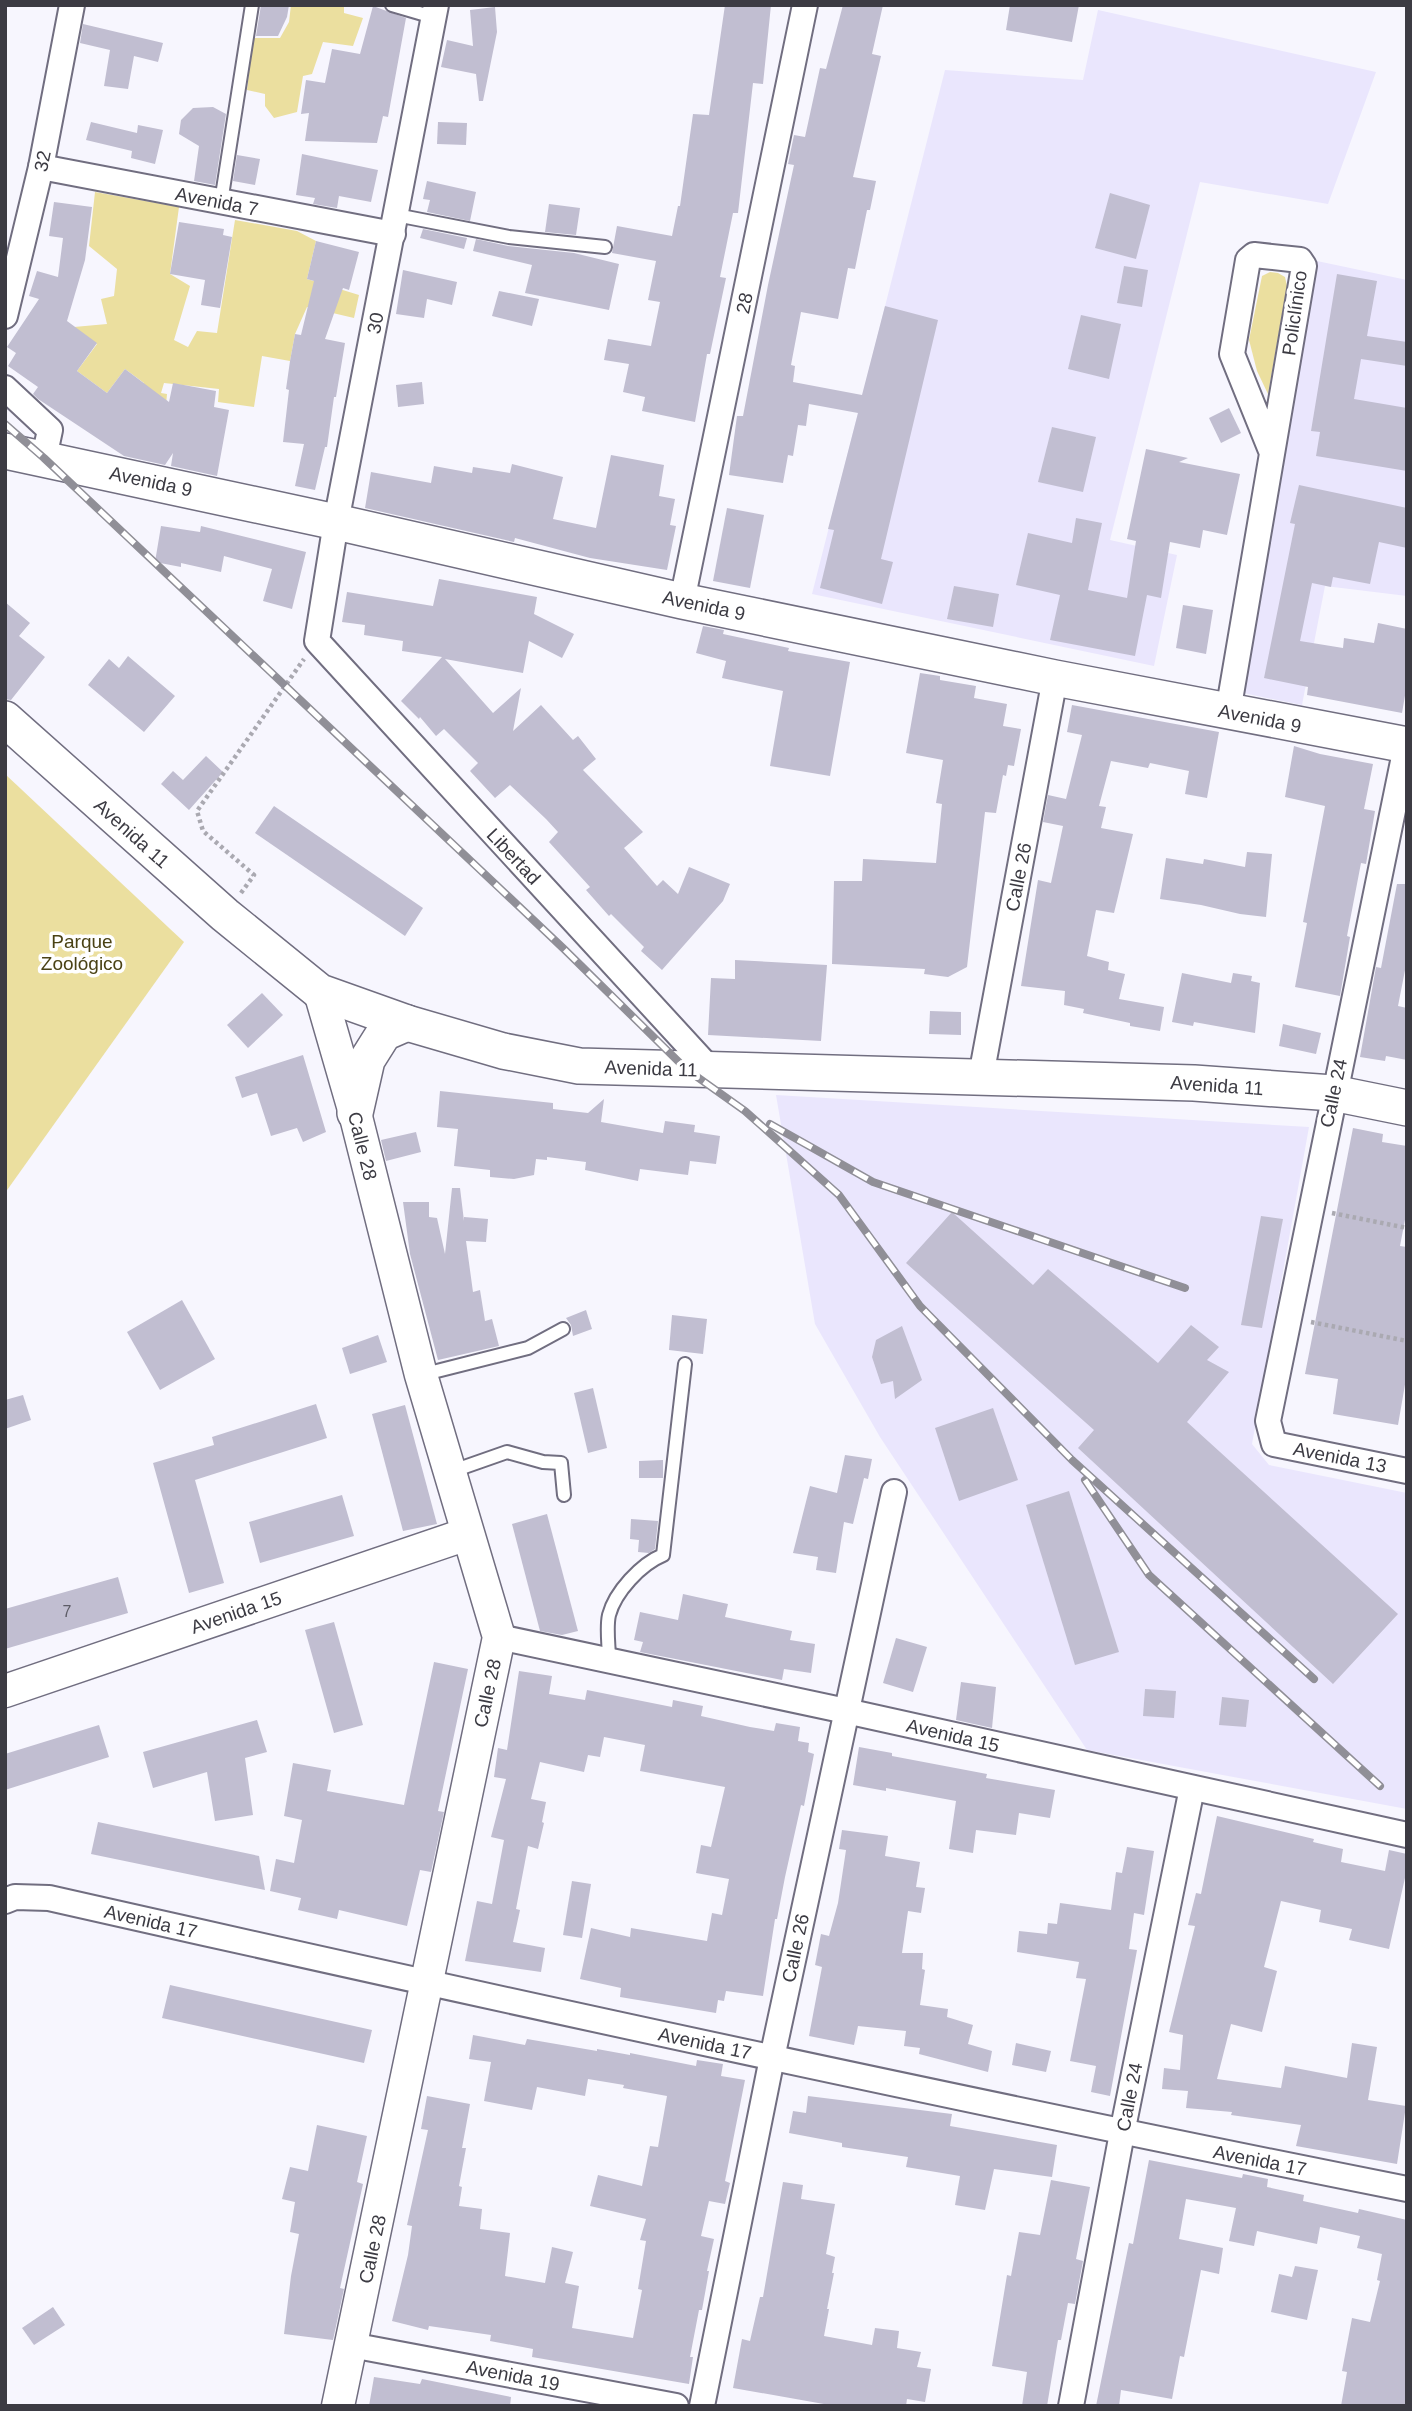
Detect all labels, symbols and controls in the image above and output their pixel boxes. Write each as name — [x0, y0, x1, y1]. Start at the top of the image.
street label: 32 — [30, 149, 55, 174]
street label: Avenida 7 — [174, 183, 260, 220]
street label: Policlínico — [1278, 269, 1311, 357]
street label: 28 — [732, 291, 757, 316]
street label: 30 — [363, 311, 388, 335]
street label: Avenida 9 — [108, 462, 194, 501]
street label: Avenida 9 — [661, 586, 747, 625]
street label: Avenida 9 — [1217, 700, 1303, 737]
street label: Avenida 11 — [90, 794, 173, 872]
street label: Libertad — [483, 824, 545, 889]
street label: Calle 26 — [1002, 841, 1035, 913]
park label: Parque Zoológico — [41, 931, 123, 974]
street label: Avenida 11 — [604, 1056, 698, 1081]
street label: Calle 24 — [1316, 1056, 1351, 1129]
street label: Avenida 11 — [1170, 1072, 1264, 1099]
street label: Calle 28 — [344, 1110, 381, 1182]
street label: Avenida 13 — [1291, 1438, 1388, 1477]
street label: Avenida 15 — [188, 1587, 284, 1638]
house number: 7 — [63, 1603, 72, 1620]
street label: Calle 28 — [470, 1657, 505, 1729]
street label: Avenida 15 — [904, 1715, 1001, 1756]
street label: Avenida 17 — [102, 1901, 199, 1942]
street label: Calle 26 — [778, 1912, 813, 1984]
street label: Avenida 17 — [656, 2023, 753, 2064]
street label: Calle 24 — [1113, 2060, 1147, 2133]
street label: Avenida 17 — [1211, 2141, 1308, 2180]
street label: Calle 28 — [355, 2213, 390, 2285]
street label: Avenida 19 — [464, 2356, 561, 2395]

